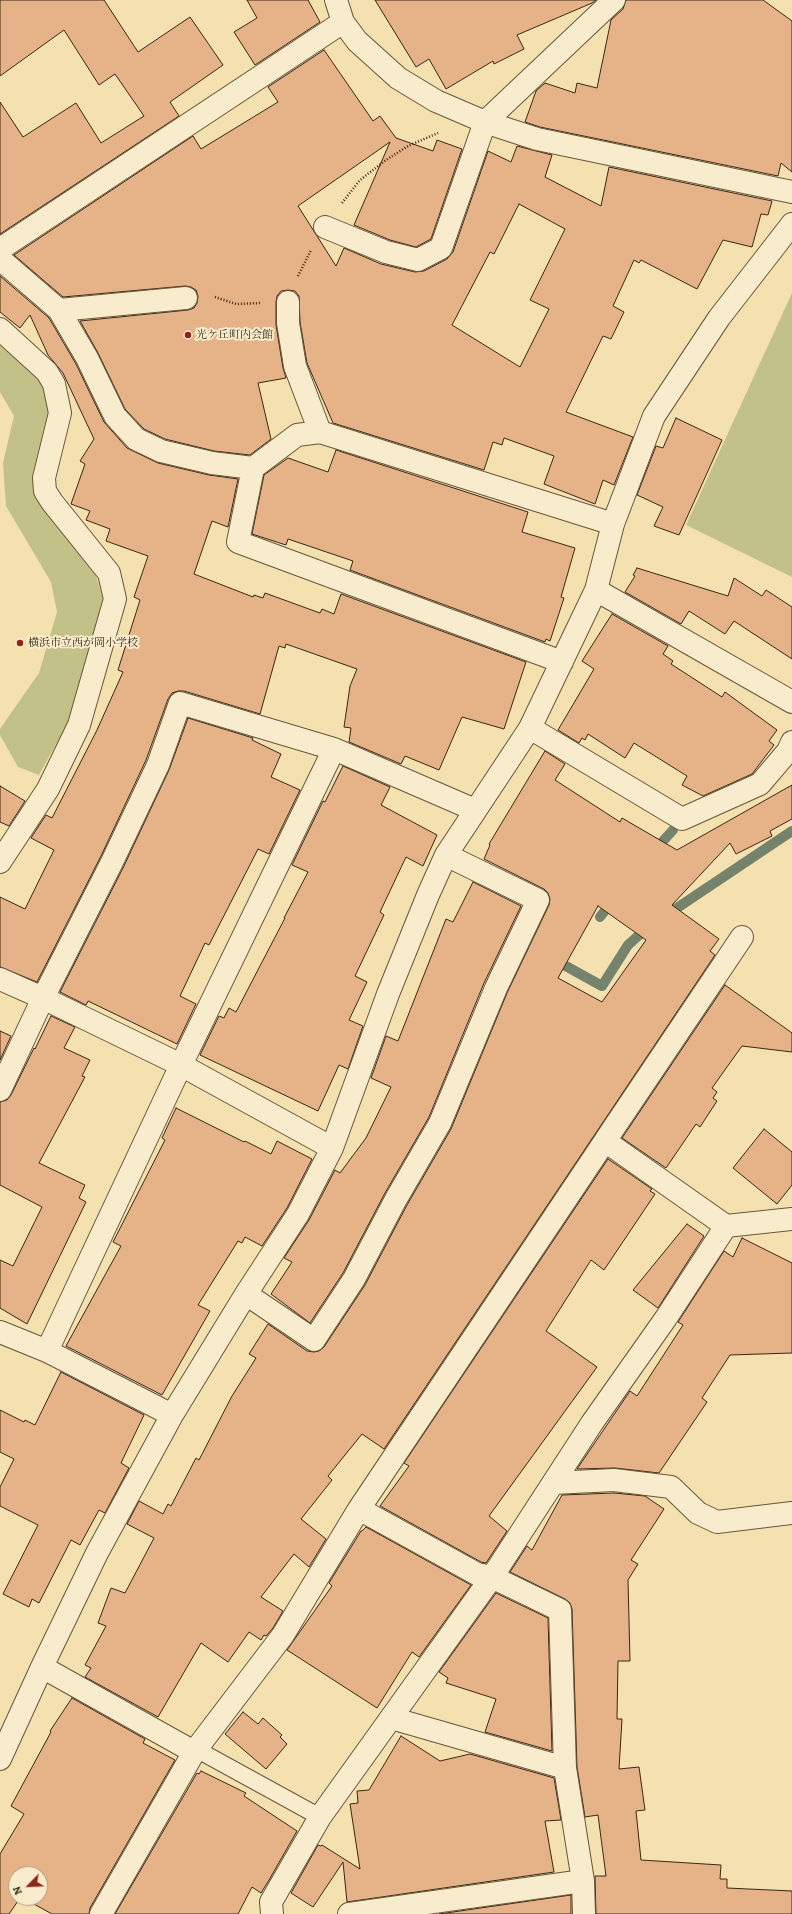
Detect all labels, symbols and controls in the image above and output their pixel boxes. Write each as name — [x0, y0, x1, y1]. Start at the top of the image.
place label: 光ケ丘町内会館 — [196, 328, 273, 342]
marker: 光ケ丘町内会館 — [183, 330, 193, 340]
place label: 横浜市立西が岡小学校 — [28, 636, 138, 650]
marker: 横浜市立西が岡小学校 — [15, 638, 25, 648]
north arrow — [8, 1866, 48, 1906]
text: N — [9, 1884, 26, 1897]

